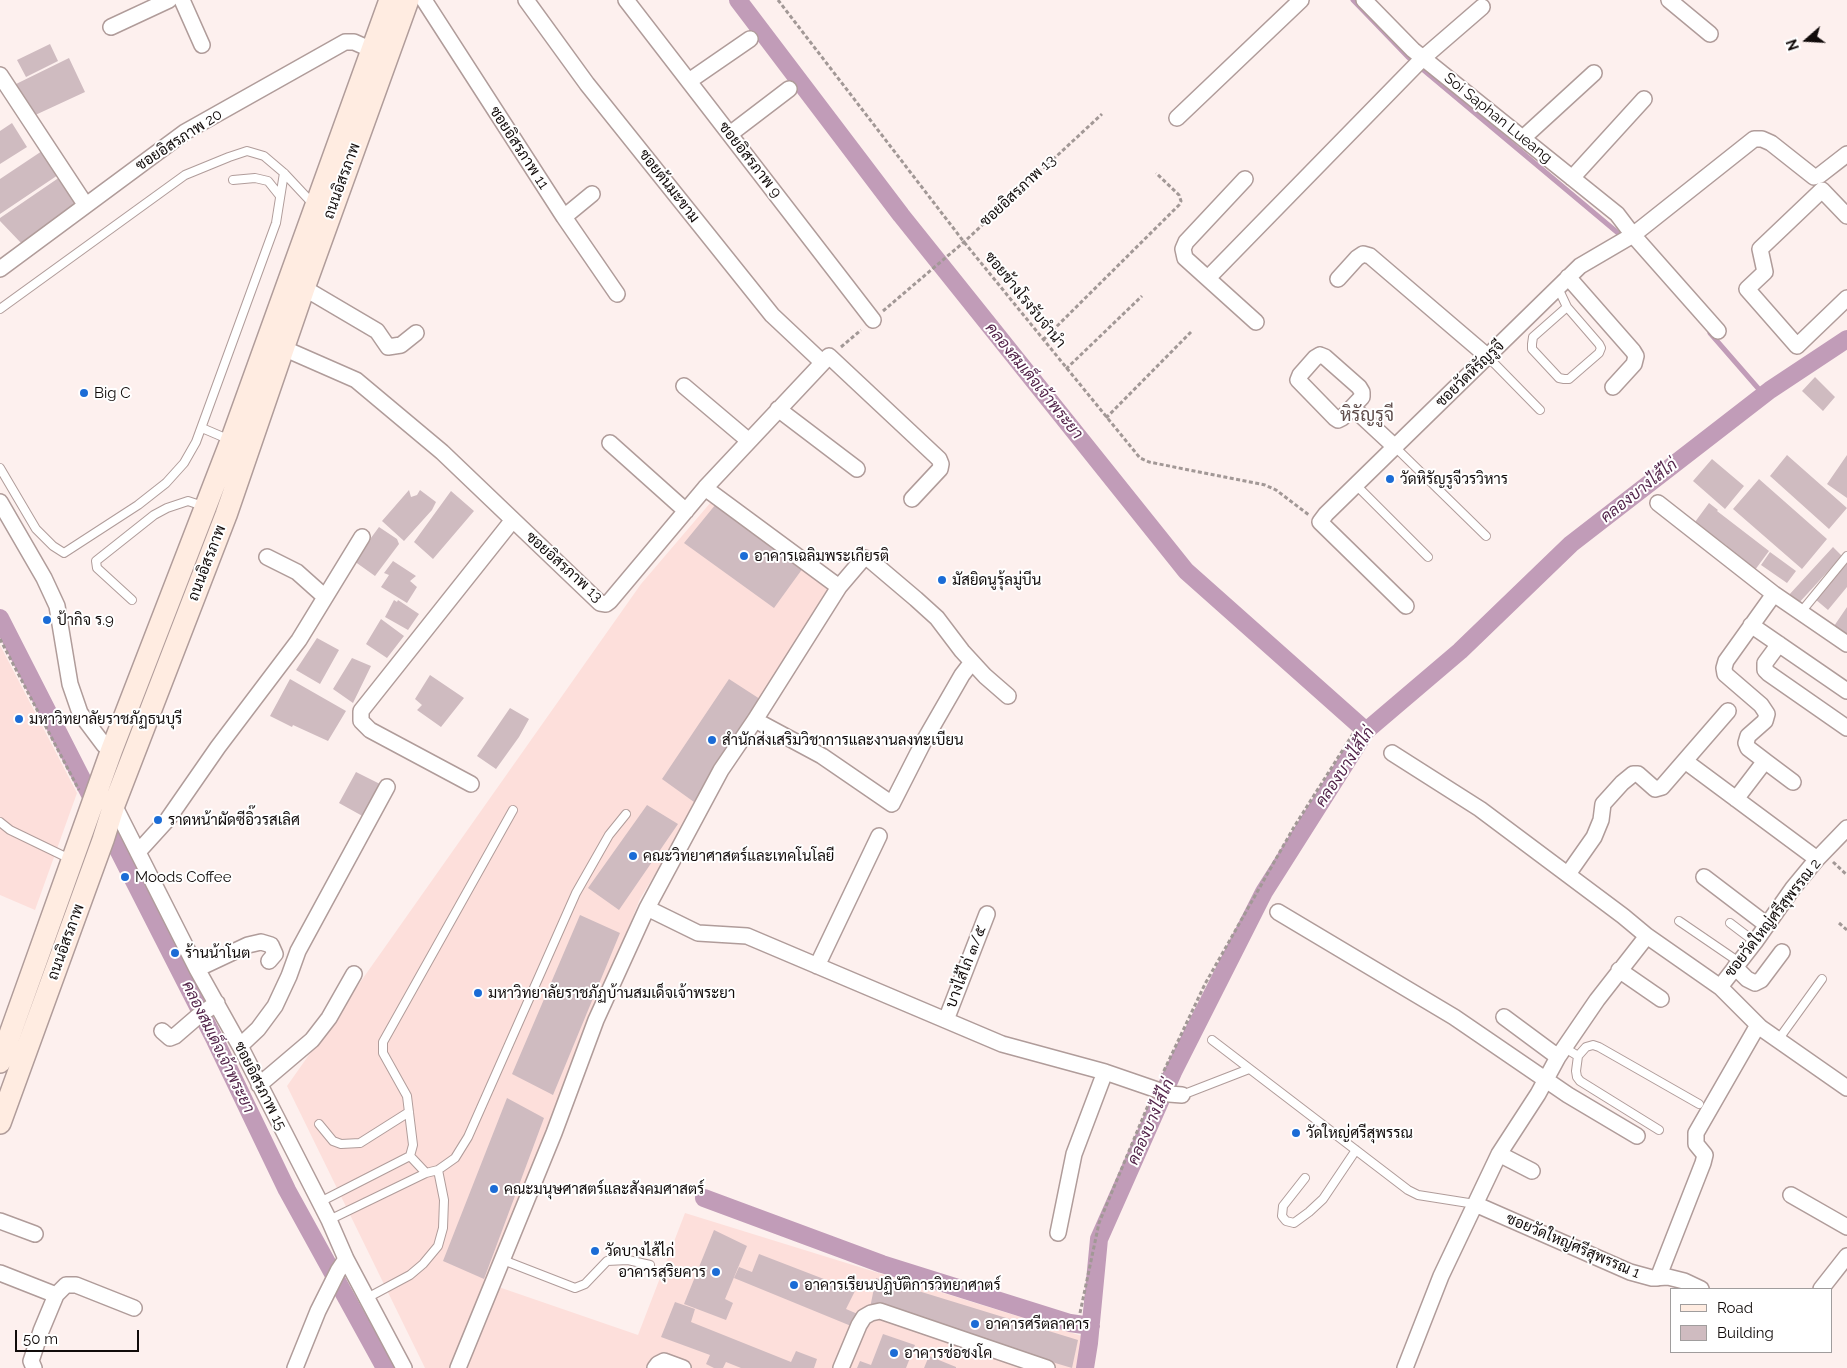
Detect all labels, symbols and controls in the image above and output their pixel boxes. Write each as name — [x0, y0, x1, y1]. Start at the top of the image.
north arrow — [1782, 15, 1832, 65]
text: N — [1784, 37, 1802, 53]
street label: Soi Saphan Lueang — [1440, 69, 1556, 167]
street label: ซอยอิสรภาพ 11 — [485, 103, 553, 193]
street label: ซอยอิสรภาพ 20 — [132, 105, 226, 175]
street label: ซอยอิสรภาพ 9 — [715, 118, 785, 202]
street label: ถนนอิสรภาพ — [320, 140, 364, 222]
street label: ซอยต้นมะขาม — [635, 146, 703, 226]
street label: ซอยอิสรภาพ 13 — [976, 151, 1060, 231]
street label: ซอยข้างโรงรับจำนำ — [981, 248, 1069, 352]
water label: คลองสมเด็จเจ้าพระยา — [981, 319, 1087, 443]
street label: ซอยวัดหิรัญรูจี — [1432, 337, 1508, 411]
place label: Big C — [94, 384, 131, 402]
marker: Big C — [78, 387, 90, 399]
district label: หิรัญรูจี — [1340, 405, 1394, 427]
water label: คลองบางไส้ไก่ — [1597, 455, 1681, 527]
place label: วัดหิรัญรูจีวรวิหาร — [1400, 470, 1508, 488]
marker: วัดหิรัญรูจีวรวิหาร — [1384, 473, 1396, 485]
street label: ถนนอิสรภาพ — [184, 522, 230, 604]
street label: ซอยอิสรภาพ 13 — [522, 528, 606, 606]
place label: อาคารเฉลิมพระเกียรติ — [754, 547, 889, 565]
marker: อาคารเฉลิมพระเกียรติ — [738, 550, 750, 562]
place label: มัสยิดนูรุ้ลมู่บีน — [952, 571, 1041, 589]
marker: มัสยิดนูรุ้ลมู่บีน — [936, 574, 948, 586]
place label: ป้ากิจ ร.9 — [57, 611, 114, 629]
marker: ป้ากิจ ร.9 — [41, 614, 53, 626]
place label: มหาวิทยาลัยราชภัฏธนบุรี — [29, 710, 182, 728]
marker: มหาวิทยาลัยราชภัฏธนบุรี — [13, 713, 25, 725]
water label: คลองบางไส้ไก่ — [1311, 724, 1379, 810]
place label: สำนักส่งเสริมวิชาการและงานลงทะเบียน — [722, 731, 964, 749]
marker: สำนักส่งเสริมวิชาการและงานลงทะเบียน — [706, 734, 718, 746]
place label: ราดหน้าผัดซีอิ๊วรสเลิศ — [168, 811, 300, 829]
marker: ราดหน้าผัดซีอิ๊วรสเลิศ — [152, 814, 164, 826]
place label: คณะวิทยาศาสตร์และเทคโนโลยี — [643, 847, 834, 865]
marker: คณะวิทยาศาสตร์และเทคโนโลยี — [627, 850, 639, 862]
street label: ซอยวัดใหญ่ศรีสุพรรณ 2 — [1721, 855, 1825, 981]
place label: Moods Coffee — [135, 868, 231, 886]
marker: Moods Coffee — [119, 871, 131, 883]
street label: ถนนอิสรภาพ — [44, 901, 88, 983]
street label: บางไส้ไก่ ๓/๕ — [942, 924, 990, 1010]
place label: ร้านน้าโนต — [185, 944, 250, 962]
marker: ร้านน้าโนต — [169, 947, 181, 959]
water label: คลองสมเด็จเจ้าพระยา — [178, 978, 258, 1116]
place label: มหาวิทยาลัยราชภัฏบ้านสมเด็จเจ้าพระยา — [488, 984, 735, 1002]
marker: มหาวิทยาลัยราชภัฏบ้านสมเด็จเจ้าพระยา — [472, 987, 484, 999]
street label: ซอยอิสรภาพ 15 — [230, 1039, 290, 1133]
water label: คลองบางไส้ไก่ — [1124, 1076, 1178, 1168]
place label: วัดใหญ่ศรีสุพรรณ — [1306, 1124, 1413, 1142]
marker: วัดใหญ่ศรีสุพรรณ — [1290, 1127, 1302, 1139]
place label: คณะมนุษศาสตร์และสังคมศาสตร์ — [504, 1180, 704, 1198]
marker: คณะมนุษศาสตร์และสังคมศาสตร์ — [488, 1183, 500, 1195]
street label: ซอยวัดใหญ่ศรีสุพรรณ 1 — [1503, 1210, 1643, 1282]
place label: วัดบางไส้ไก่ — [605, 1242, 674, 1260]
marker: วัดบางไส้ไก่ — [589, 1245, 601, 1257]
place label: อาคารสุริยคาร — [618, 1263, 706, 1281]
marker: อาคารสุริยคาร — [710, 1266, 722, 1278]
place label: อาคารเรียนปฏิบัติการวิทยาศาตร์ — [804, 1276, 1001, 1294]
marker: อาคารเรียนปฏิบัติการวิทยาศาตร์ — [788, 1279, 800, 1291]
legend — [1670, 1288, 1832, 1353]
text: Road — [1717, 1299, 1753, 1317]
place label: อาคารศรีตลาคาร — [985, 1315, 1090, 1333]
marker: อาคารศรีตลาคาร — [969, 1318, 981, 1330]
scale bar — [18, 1320, 141, 1352]
text: Building — [1717, 1324, 1774, 1342]
text: 50 m — [23, 1330, 58, 1348]
place label: อาคารช่อชงโค — [904, 1344, 992, 1362]
marker: อาคารช่อชงโค — [888, 1347, 900, 1359]

